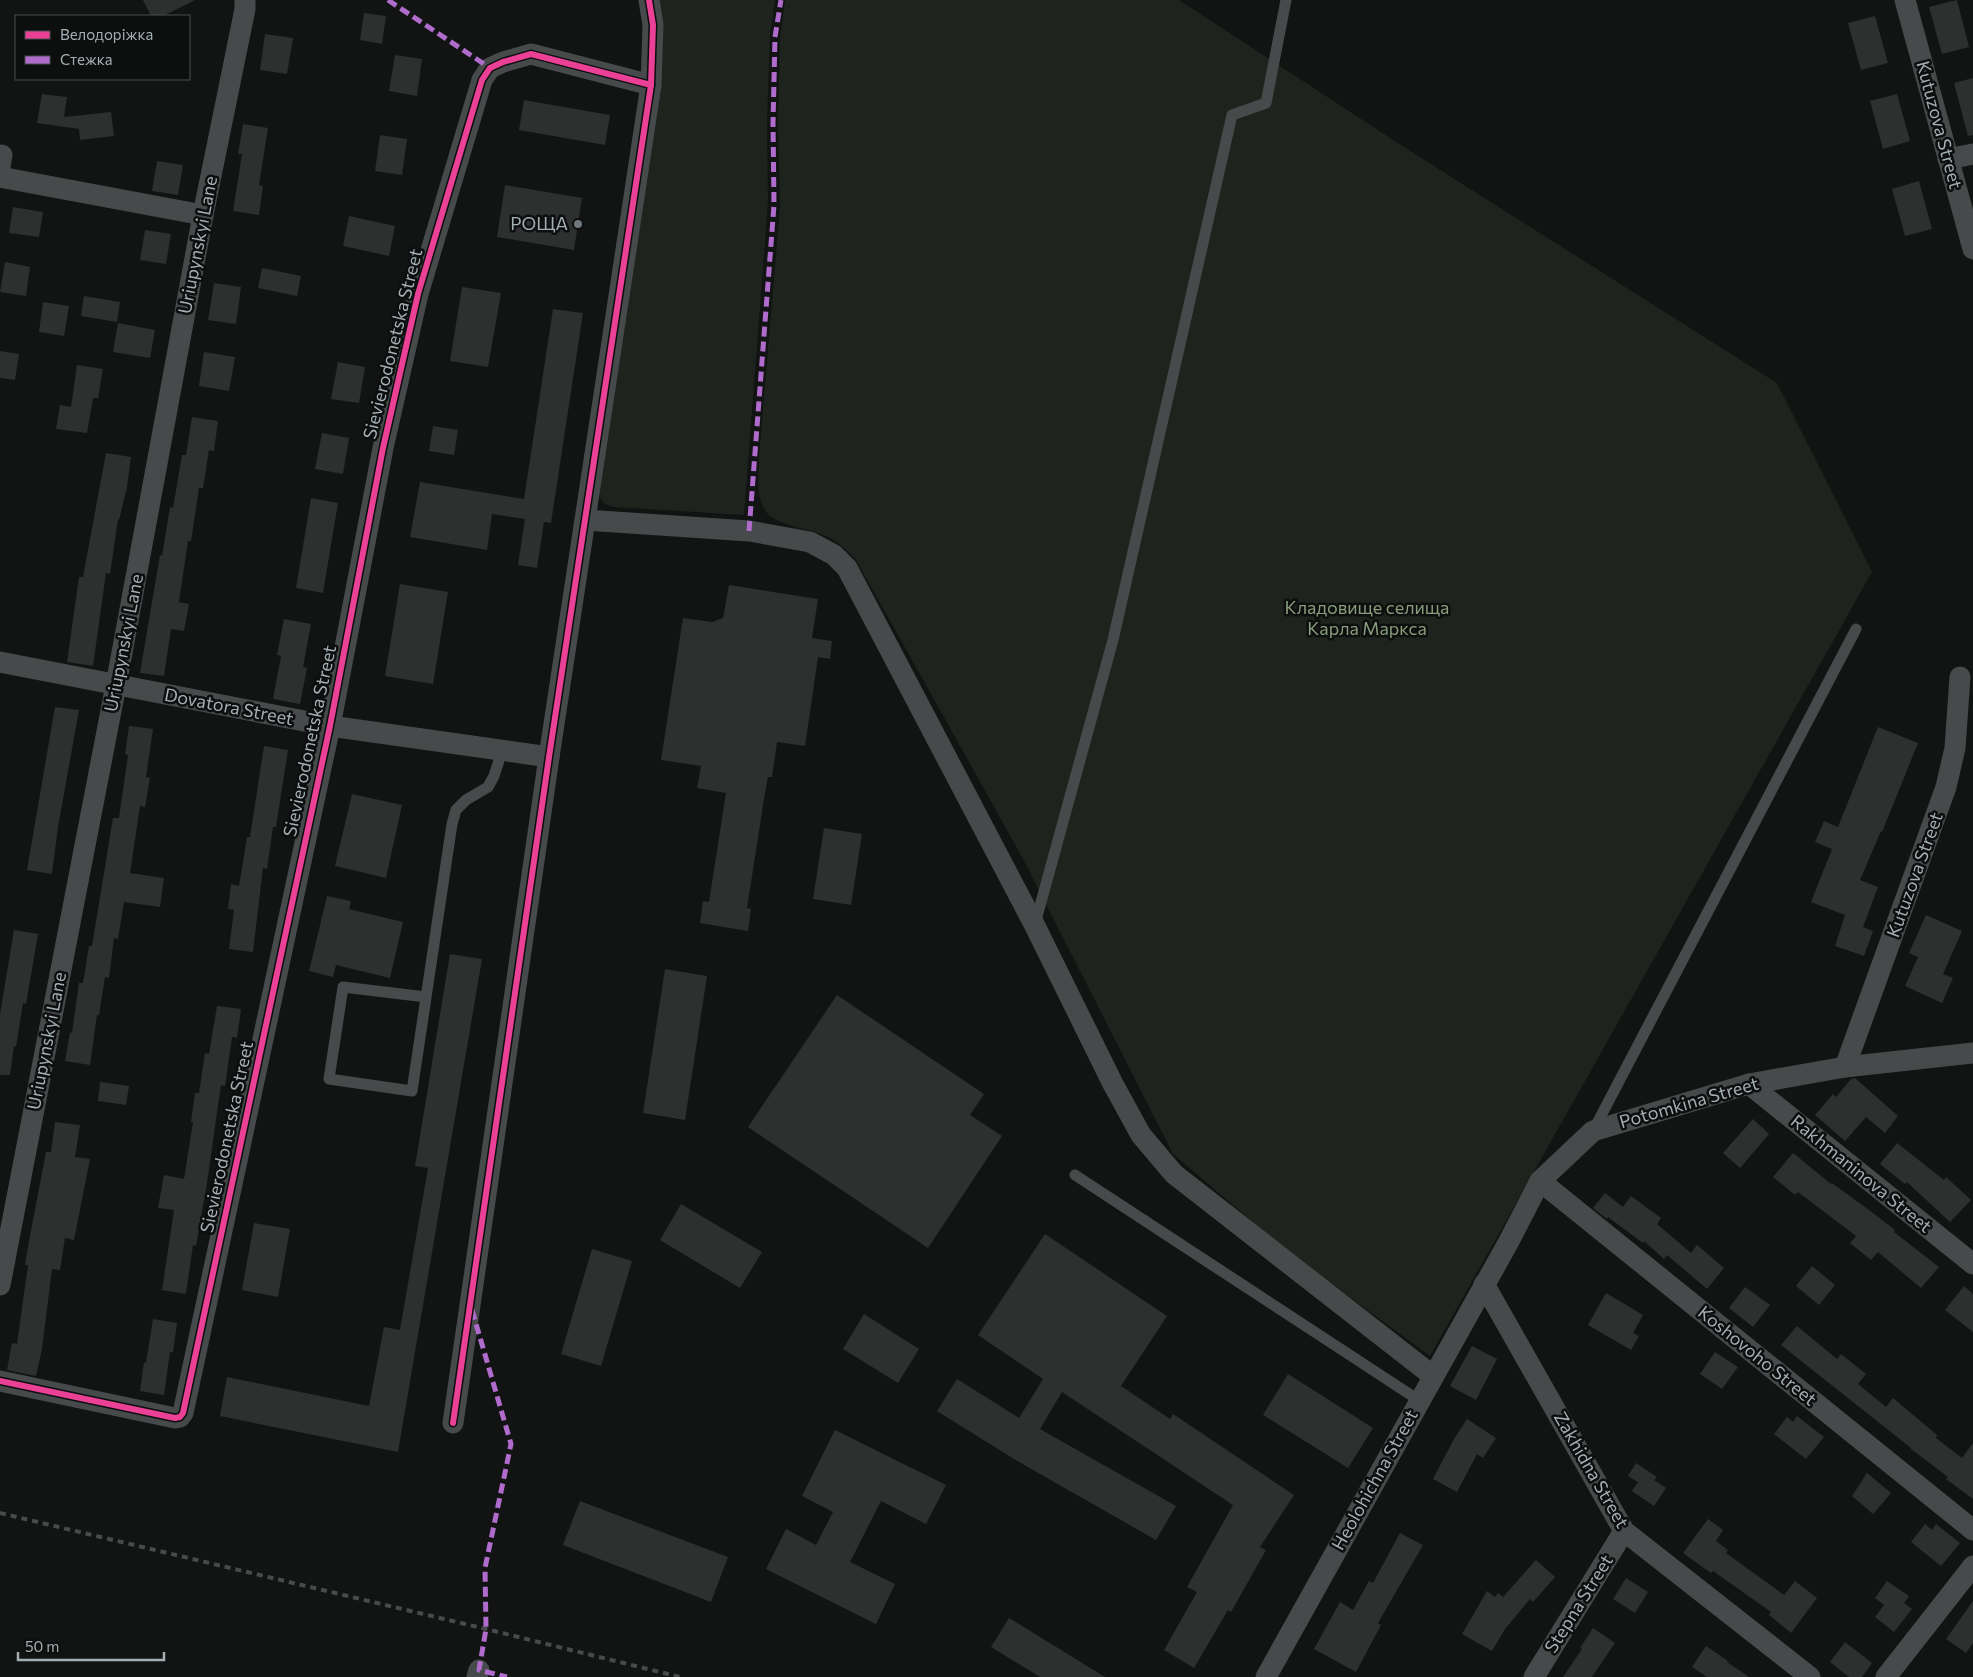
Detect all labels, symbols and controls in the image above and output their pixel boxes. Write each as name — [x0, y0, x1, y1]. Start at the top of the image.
legend — [15, 15, 190, 80]
text: Велодоріжка — [60, 25, 153, 43]
text: Стежка — [60, 50, 113, 68]
street label: Kutuzova Street — [1912, 58, 1968, 191]
street label: Uriupynskyi Lane — [173, 174, 221, 316]
place label: РОЩА — [510, 212, 568, 234]
marker: РОЩА — [572, 218, 584, 230]
street label: Sievierodonetska Street — [358, 246, 426, 441]
street label: Uriupynskyi Lane — [99, 572, 147, 714]
park label: Кладовище селища Карла Маркса — [1285, 596, 1449, 639]
street label: Sievierodonetska Street — [278, 643, 340, 839]
street label: Dovatora Street — [163, 683, 296, 729]
street label: Kutuzova Street — [1881, 809, 1947, 940]
street label: Uriupynskyi Lane — [22, 970, 70, 1112]
street label: Sievierodonetska Street — [195, 1039, 257, 1235]
street label: Potomkina Street — [1617, 1072, 1761, 1132]
street label: Rakhmaninova Street — [1787, 1110, 1937, 1237]
street label: Koshovoho Street — [1694, 1301, 1821, 1410]
street label: Heolohichna Street — [1326, 1405, 1422, 1554]
street label: Zakhidna Street — [1550, 1407, 1634, 1532]
street label: Stepna Street — [1539, 1550, 1617, 1657]
scale bar — [18, 1630, 164, 1662]
text: 50 m — [25, 1637, 59, 1655]

